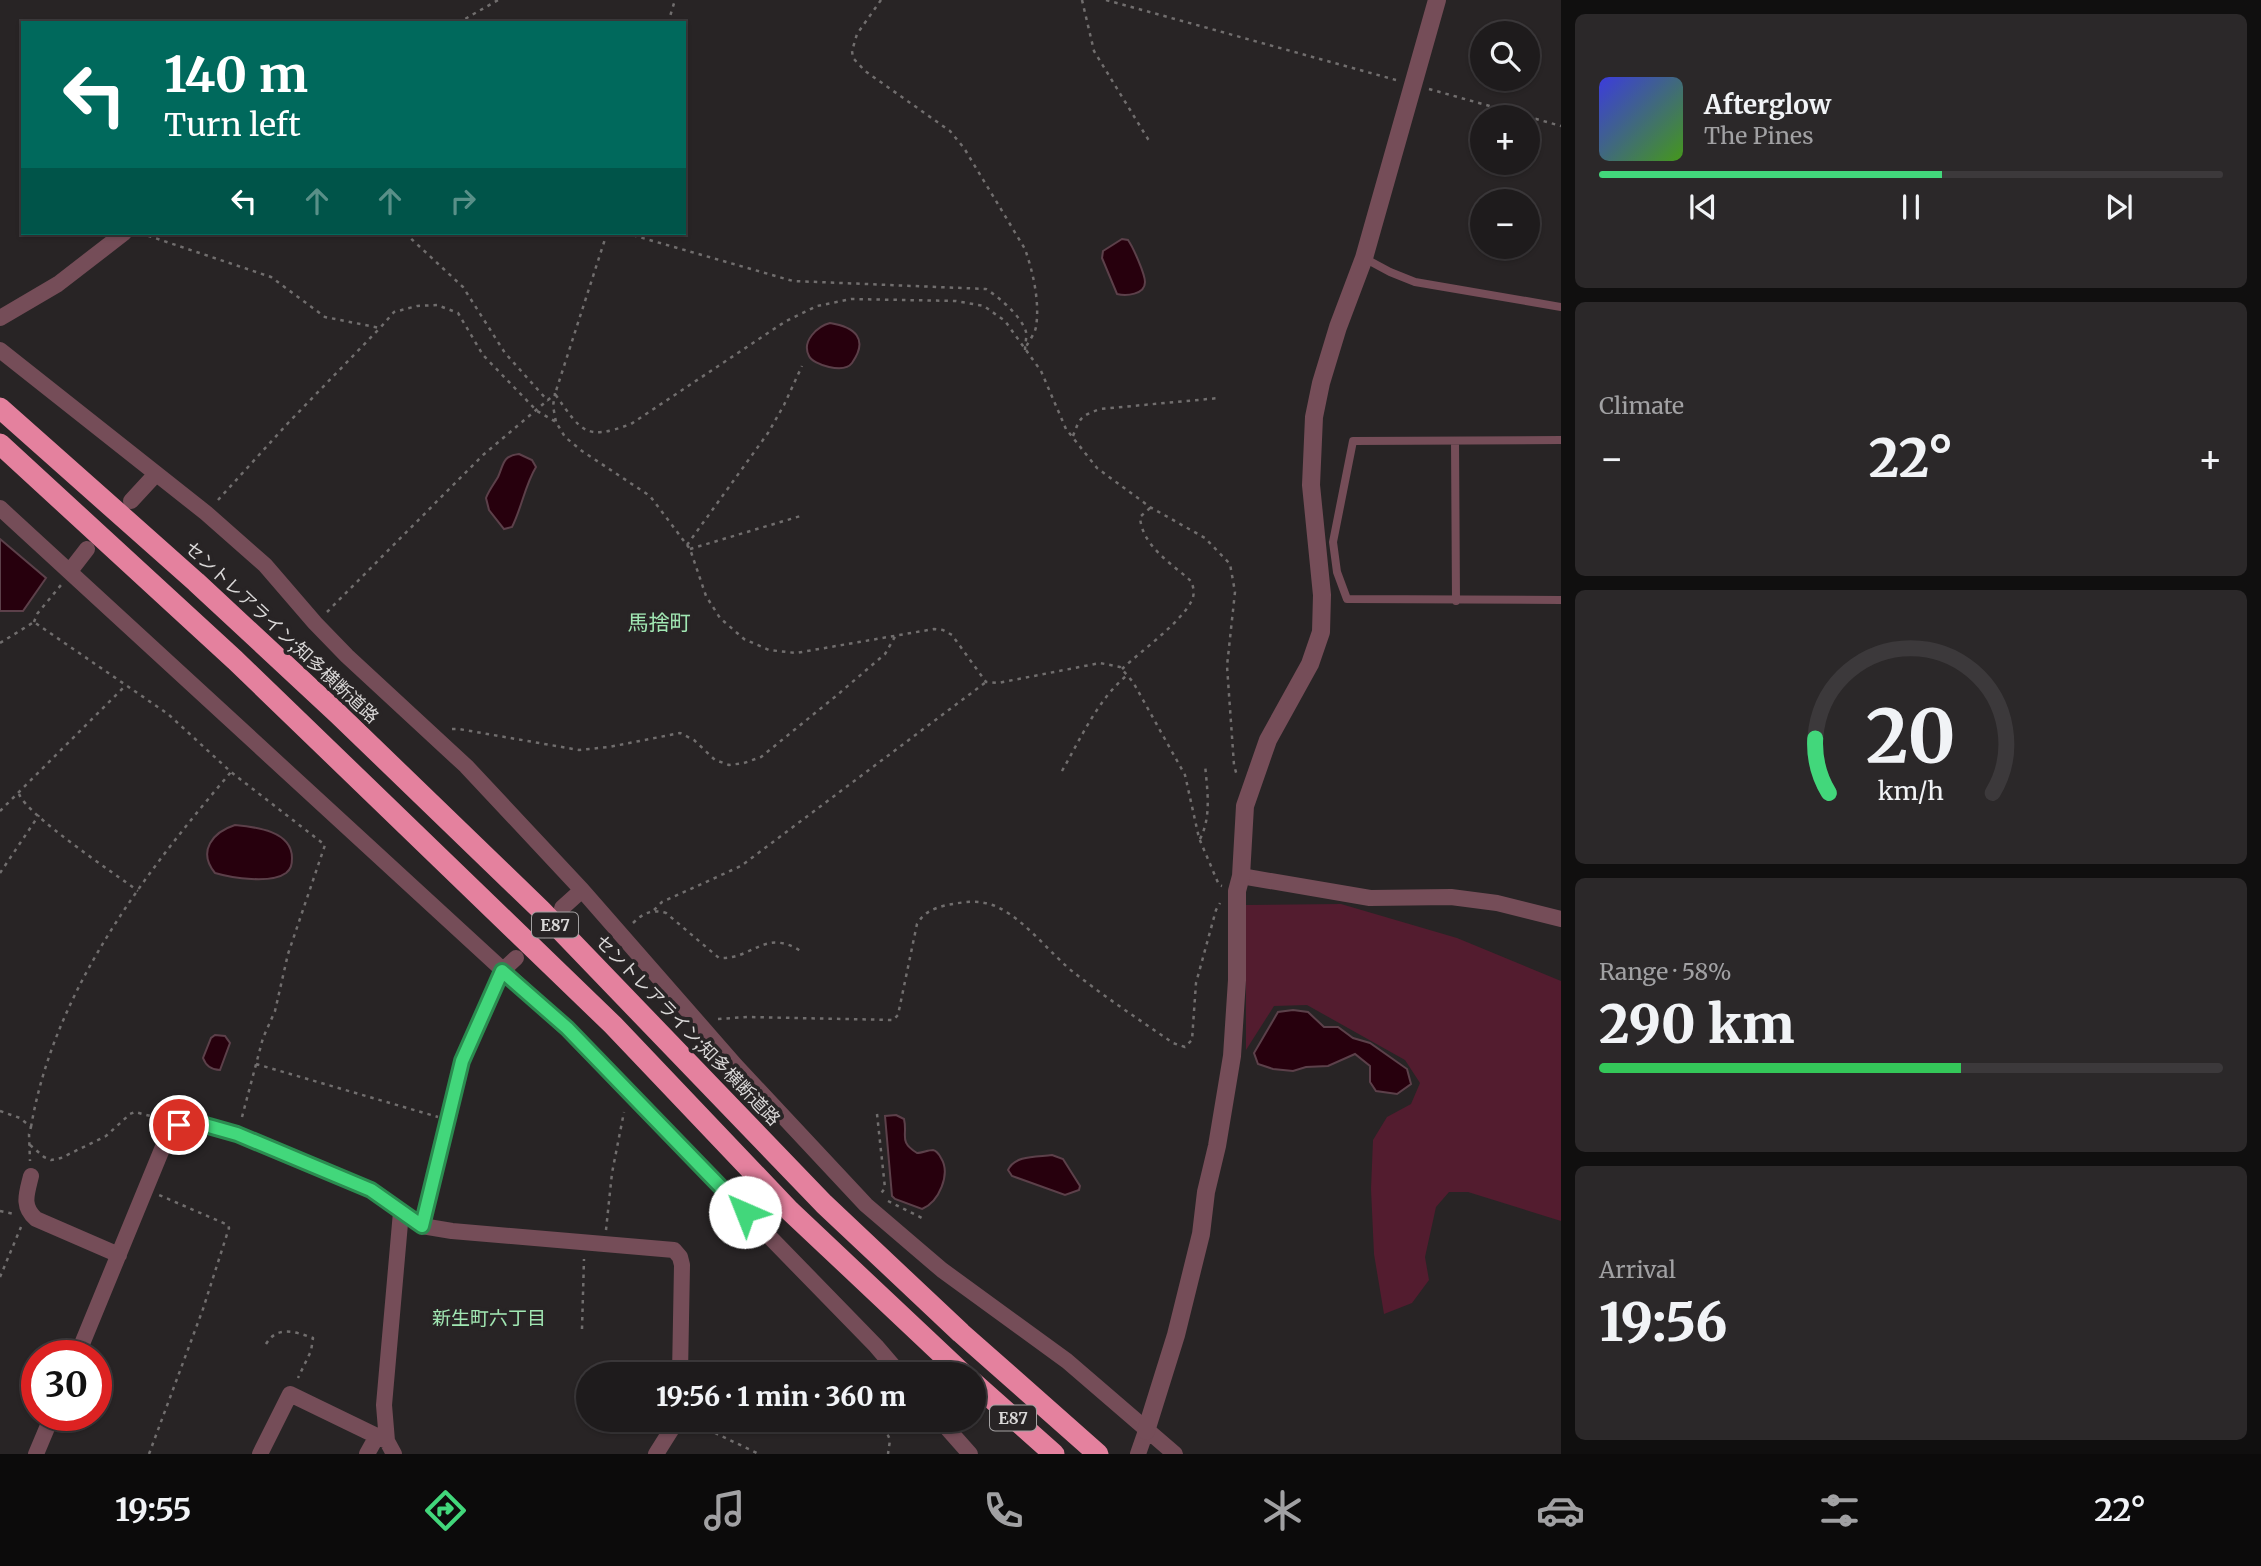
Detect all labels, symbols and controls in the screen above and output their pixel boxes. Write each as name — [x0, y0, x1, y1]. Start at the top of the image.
map controls — [1470, 21, 1540, 259]
button: search — [1470, 21, 1540, 91]
text: 140 m — [164, 44, 308, 105]
icon: left — [49, 49, 140, 140]
text: Afterglow — [1704, 88, 1831, 121]
text: Turn left — [164, 105, 301, 145]
button: + — [1470, 105, 1540, 175]
text: The Pines — [1704, 121, 1814, 150]
icon: left — [225, 182, 263, 220]
icon: ahead — [298, 182, 336, 220]
icon: ahead — [371, 182, 409, 220]
icon: right — [444, 182, 482, 220]
icon: previous — [1684, 188, 1722, 226]
icon: pause — [1892, 188, 1930, 226]
icon: next — [2100, 188, 2138, 226]
button: − — [1470, 189, 1540, 259]
text: Climate — [1599, 391, 1684, 420]
text: 22° — [1869, 426, 1953, 491]
text: − — [1599, 435, 1624, 482]
text: + — [2198, 435, 2223, 482]
street label: セントレアライン;知多横断道路 — [180, 536, 384, 728]
district label: 馬捨町 — [628, 609, 691, 636]
text: 20 — [1866, 691, 1956, 783]
text: km/h — [1878, 775, 1944, 807]
road number: E87 — [532, 912, 578, 937]
street label: セントレアライン;知多横断道路 — [591, 930, 785, 1130]
text: Range · 58% — [1599, 957, 1732, 986]
text: 290 km — [1599, 992, 1794, 1057]
pin — [149, 1095, 209, 1155]
icon: arrive — [160, 1106, 198, 1144]
position arrow — [708, 1175, 782, 1249]
text: Arrival — [1599, 1255, 1676, 1284]
text: 19:56 — [1599, 1290, 1727, 1355]
district label: 新生町六丁目 — [432, 1306, 546, 1330]
speed limit sign: 30 — [21, 1340, 112, 1431]
text: 19:56 · 1 min · 360 m — [656, 1380, 906, 1413]
road number: E87 — [990, 1406, 1036, 1430]
icon: directions — [421, 1486, 470, 1535]
icon: music — [700, 1486, 749, 1535]
icon: phone — [979, 1486, 1028, 1535]
icon: climate — [1258, 1486, 1307, 1535]
icon: car — [1536, 1486, 1585, 1535]
icon: filters — [1815, 1486, 1864, 1535]
text: 19:55 — [115, 1490, 191, 1530]
text: 22° — [2094, 1490, 2146, 1530]

